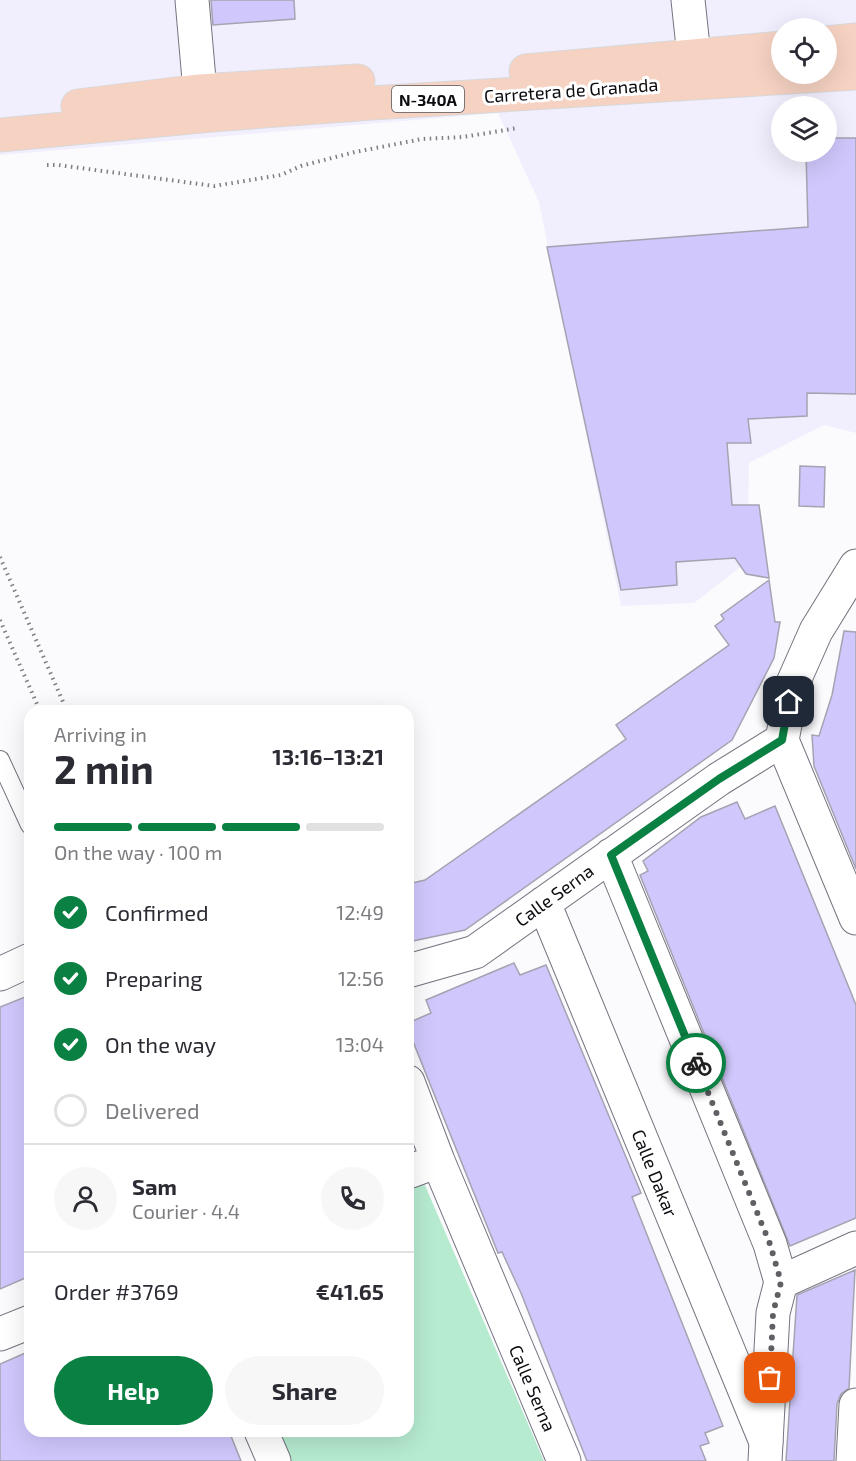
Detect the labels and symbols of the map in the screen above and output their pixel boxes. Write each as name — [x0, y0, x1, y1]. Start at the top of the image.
street label: Carretera de Granada — [483, 73, 659, 107]
road number: N-340A — [392, 86, 464, 112]
pin — [763, 676, 814, 727]
street label: Calle Serna — [510, 859, 598, 931]
courier — [666, 1033, 726, 1093]
street label: Calle Dakar — [627, 1126, 683, 1220]
street label: Calle Serna — [505, 1341, 561, 1435]
pin — [744, 1352, 795, 1403]

